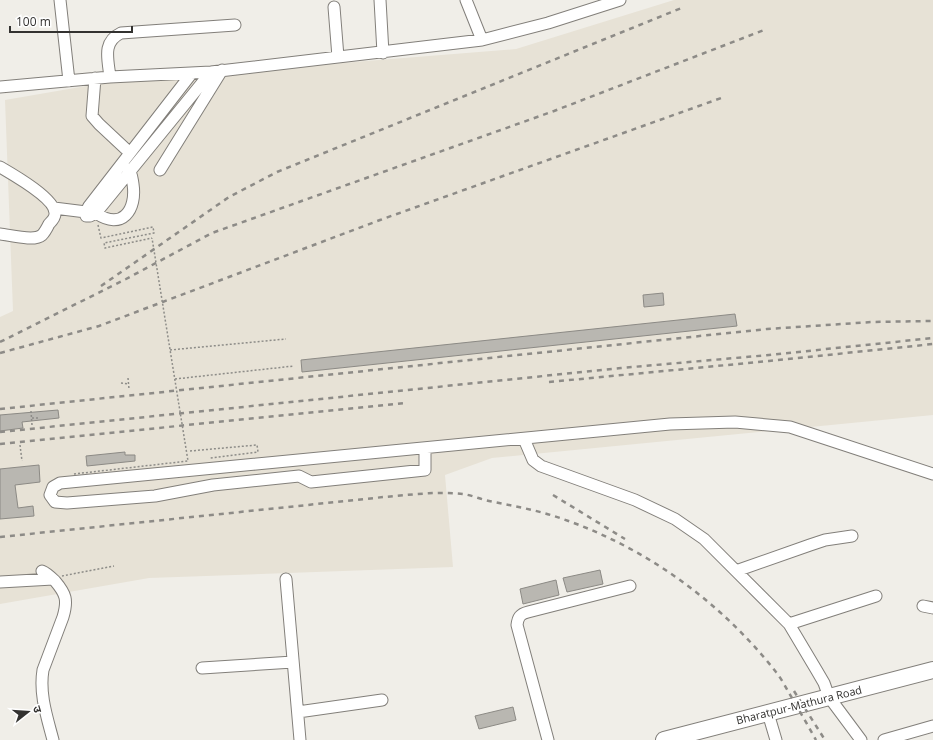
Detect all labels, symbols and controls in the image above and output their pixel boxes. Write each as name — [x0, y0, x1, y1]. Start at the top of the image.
scale bar — [10, 8, 132, 34]
text: 100 m — [16, 13, 51, 30]
street label: Bharatpur-Mathura Road — [734, 682, 863, 727]
north arrow — [8, 692, 48, 732]
text: उ — [30, 704, 46, 715]

